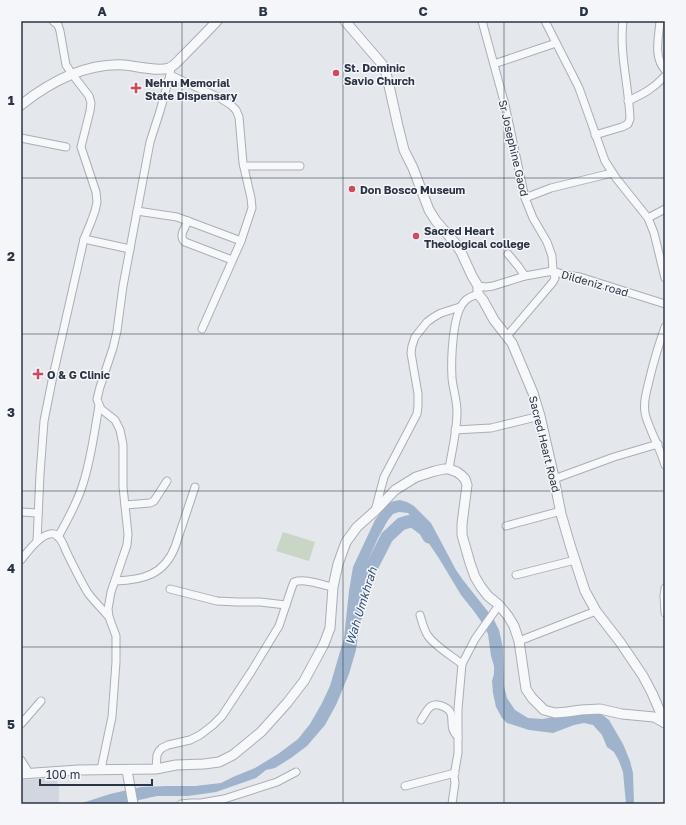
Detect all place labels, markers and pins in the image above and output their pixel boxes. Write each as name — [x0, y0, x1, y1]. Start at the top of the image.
place label: St. Dominic Savio Church — [344, 61, 415, 87]
marker: St. Dominic Savio Church — [331, 68, 341, 78]
place label: Nehru Memorial State Dispensary — [145, 76, 238, 102]
marker: Nehru Memorial State Dispensary — [130, 82, 142, 94]
place label: Don Bosco Museum — [360, 183, 466, 196]
marker: Don Bosco Museum — [347, 184, 357, 194]
place label: Sacred Heart Theological college — [424, 224, 531, 250]
marker: Sacred Heart Theological college — [411, 231, 421, 241]
marker: O & G Clinic — [32, 368, 44, 380]
place label: O & G Clinic — [47, 368, 111, 381]

